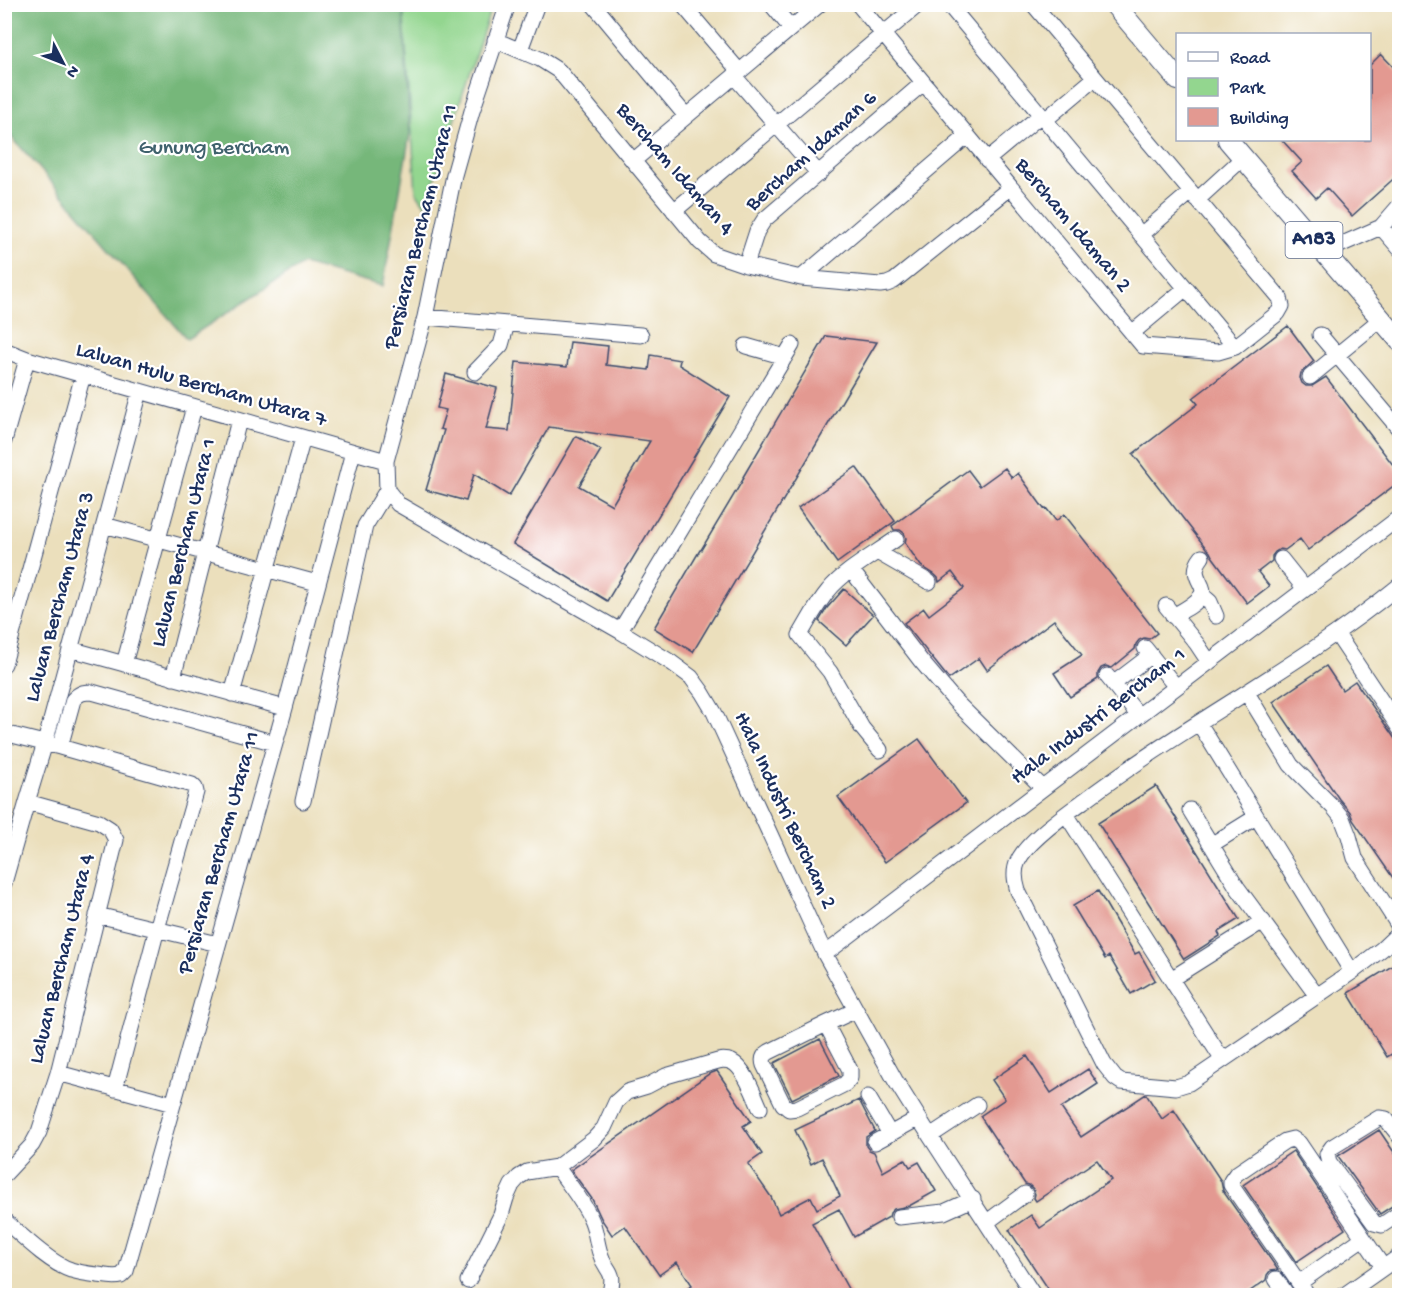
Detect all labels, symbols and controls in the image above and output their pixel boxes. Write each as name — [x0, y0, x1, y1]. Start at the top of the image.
north arrow — [33, 33, 93, 93]
legend — [1176, 33, 1371, 141]
text: Road — [1230, 49, 1271, 70]
text: N — [61, 60, 82, 81]
text: Park — [1229, 79, 1266, 100]
street label: Bercham Idaman 6 — [740, 86, 884, 218]
street label: Bercham Idaman 4 — [609, 98, 739, 242]
street label: Persiaran Bercham Utara 11 — [379, 102, 465, 353]
text: Building — [1229, 109, 1289, 130]
park label: Gunung Bercham — [139, 136, 290, 162]
street label: Bercham Idaman 2 — [1008, 153, 1136, 299]
road number: A183 — [1286, 222, 1342, 258]
street label: Laluan Hulu Bercham Utara 7 — [73, 338, 330, 434]
street label: Laluan Bercham Utara 1 — [146, 436, 224, 650]
street label: Laluan Bercham Utara 3 — [20, 489, 102, 705]
street label: Hala Industri Bercham 1 — [1006, 643, 1192, 791]
street label: Hala Industri Bercham 2 — [727, 708, 841, 914]
street label: Persiaran Bercham Utara 11 — [173, 728, 267, 978]
street label: Laluan Bercham Utara 4 — [24, 851, 102, 1067]

